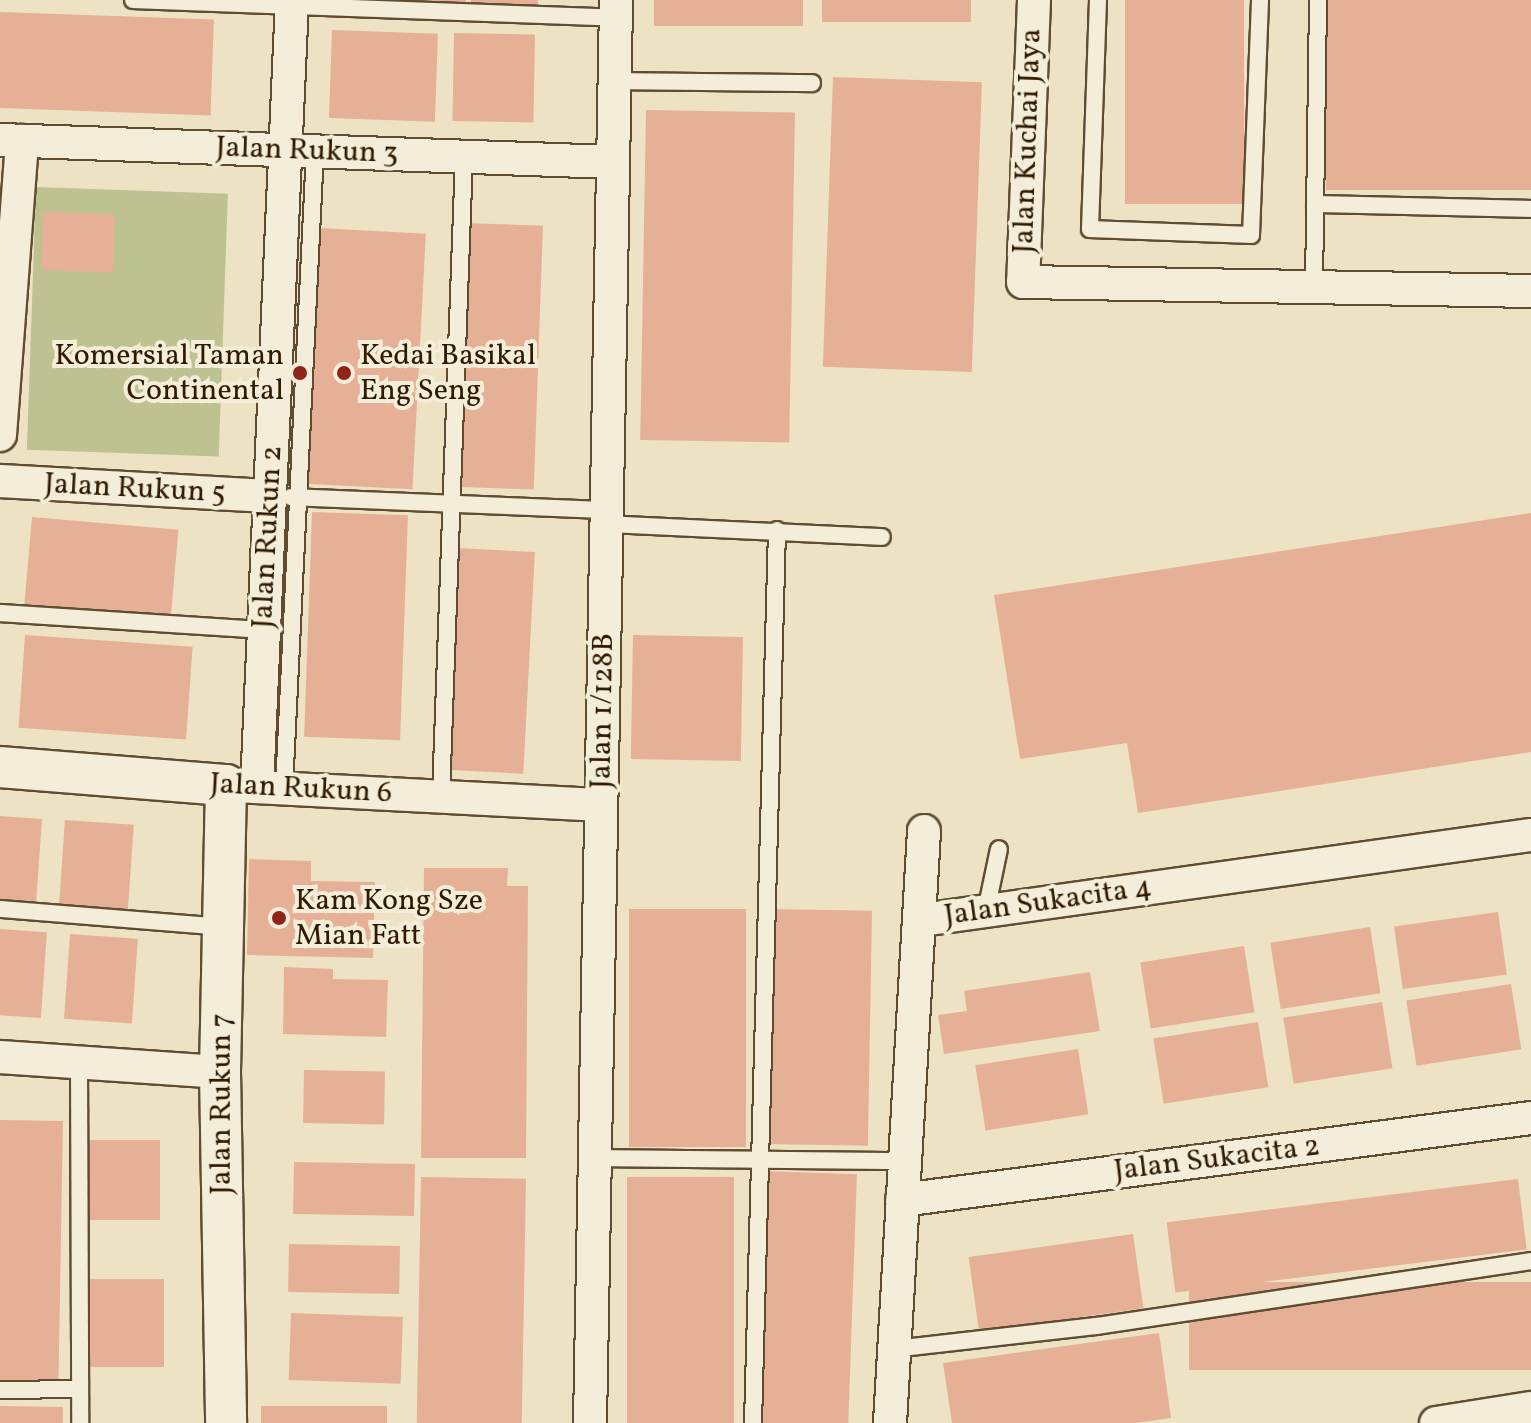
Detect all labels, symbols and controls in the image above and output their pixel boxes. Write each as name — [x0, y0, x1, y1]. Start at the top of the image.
street label: Jalan Kuchai Jaya — [1006, 28, 1050, 254]
street label: Jalan Rukun 3 — [215, 130, 399, 172]
place label: Komersial Taman Continental — [54, 338, 284, 408]
place label: Kedai Basikal Eng Seng — [360, 338, 536, 408]
marker: Komersial Taman Continental — [291, 364, 309, 382]
marker: Kedai Basikal Eng Seng — [335, 364, 353, 382]
street label: Jalan Rukun 2 — [245, 445, 291, 629]
street label: Jalan Rukun 5 — [43, 466, 227, 512]
street label: Jalan 1/128B — [584, 633, 622, 789]
street label: Jalan Rukun 6 — [209, 766, 393, 812]
street label: Jalan Sukacita 4 — [942, 870, 1154, 934]
place label: Kam Kong Sze Mian Fatt — [295, 883, 483, 954]
marker: Kam Kong Sze Mian Fatt — [270, 909, 288, 927]
street label: Jalan Rukun 7 — [204, 1013, 240, 1195]
street label: Jalan Sukacita 2 — [1112, 1128, 1322, 1190]

